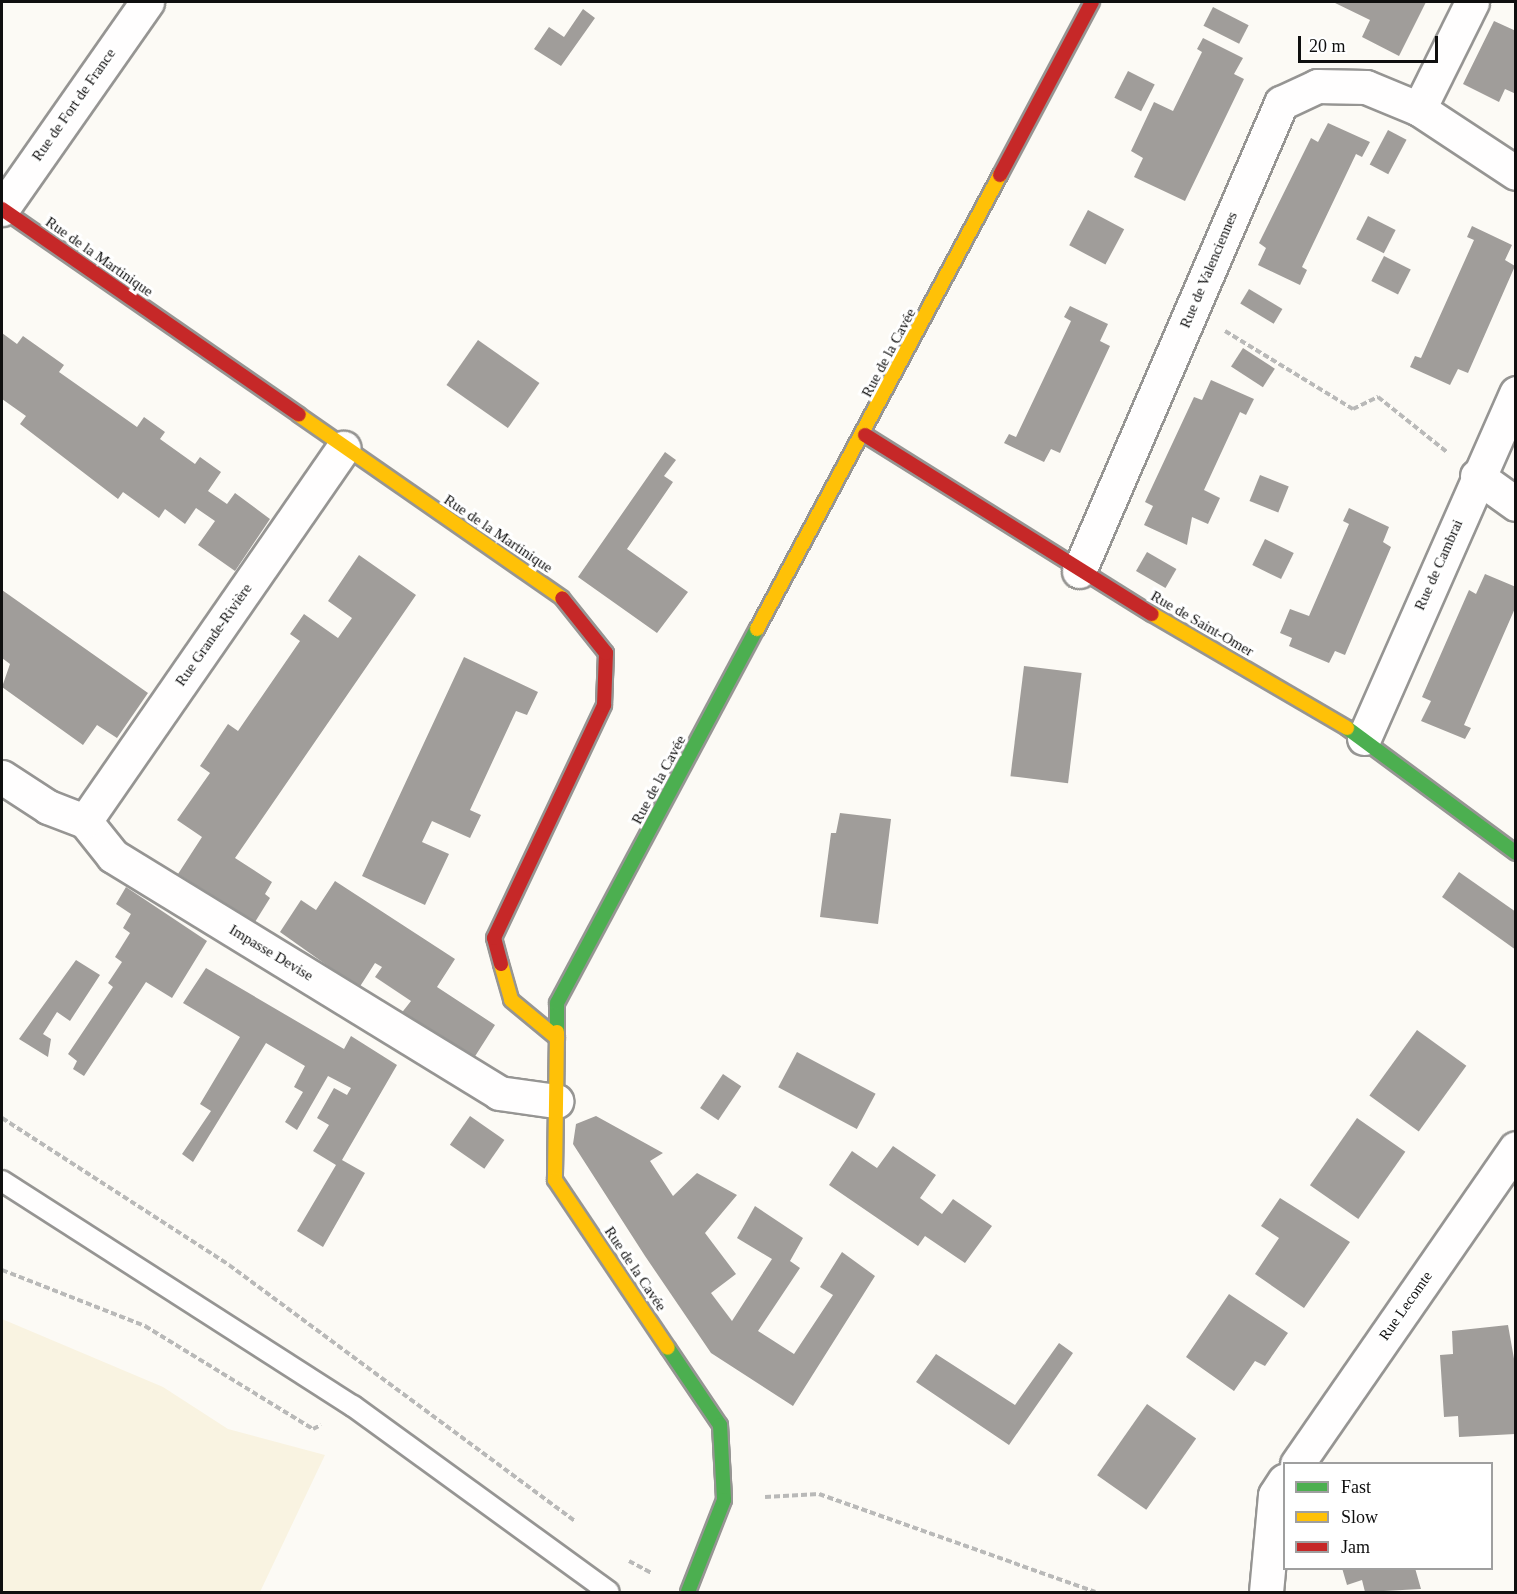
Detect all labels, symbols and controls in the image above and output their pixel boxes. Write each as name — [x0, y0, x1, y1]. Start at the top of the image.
scale bar — [1301, 24, 1440, 62]
text: 20 m — [1309, 36, 1346, 56]
street label: Rue de Fort de France — [28, 45, 120, 165]
street label: Rue de Valenciennes — [1176, 209, 1242, 331]
street label: Rue de la Martinique — [42, 213, 156, 301]
street label: Rue de la Cavée — [858, 306, 920, 400]
street label: Rue de la Martinique — [440, 491, 556, 577]
street label: Rue de Cambrai — [1411, 517, 1467, 613]
street label: Rue Grande-Rivière — [172, 580, 256, 690]
street label: Rue de Saint-Omer — [1147, 587, 1257, 661]
street label: Rue de la Cavée — [628, 733, 690, 827]
street label: Impasse Devise — [226, 921, 316, 985]
street label: Rue de la Cavée — [600, 1223, 670, 1315]
street label: Rue Lecomte — [1376, 1268, 1436, 1344]
legend — [1283, 1462, 1493, 1570]
text: Fast — [1341, 1477, 1371, 1497]
text: Slow — [1341, 1507, 1378, 1527]
text: Jam — [1341, 1537, 1370, 1557]

